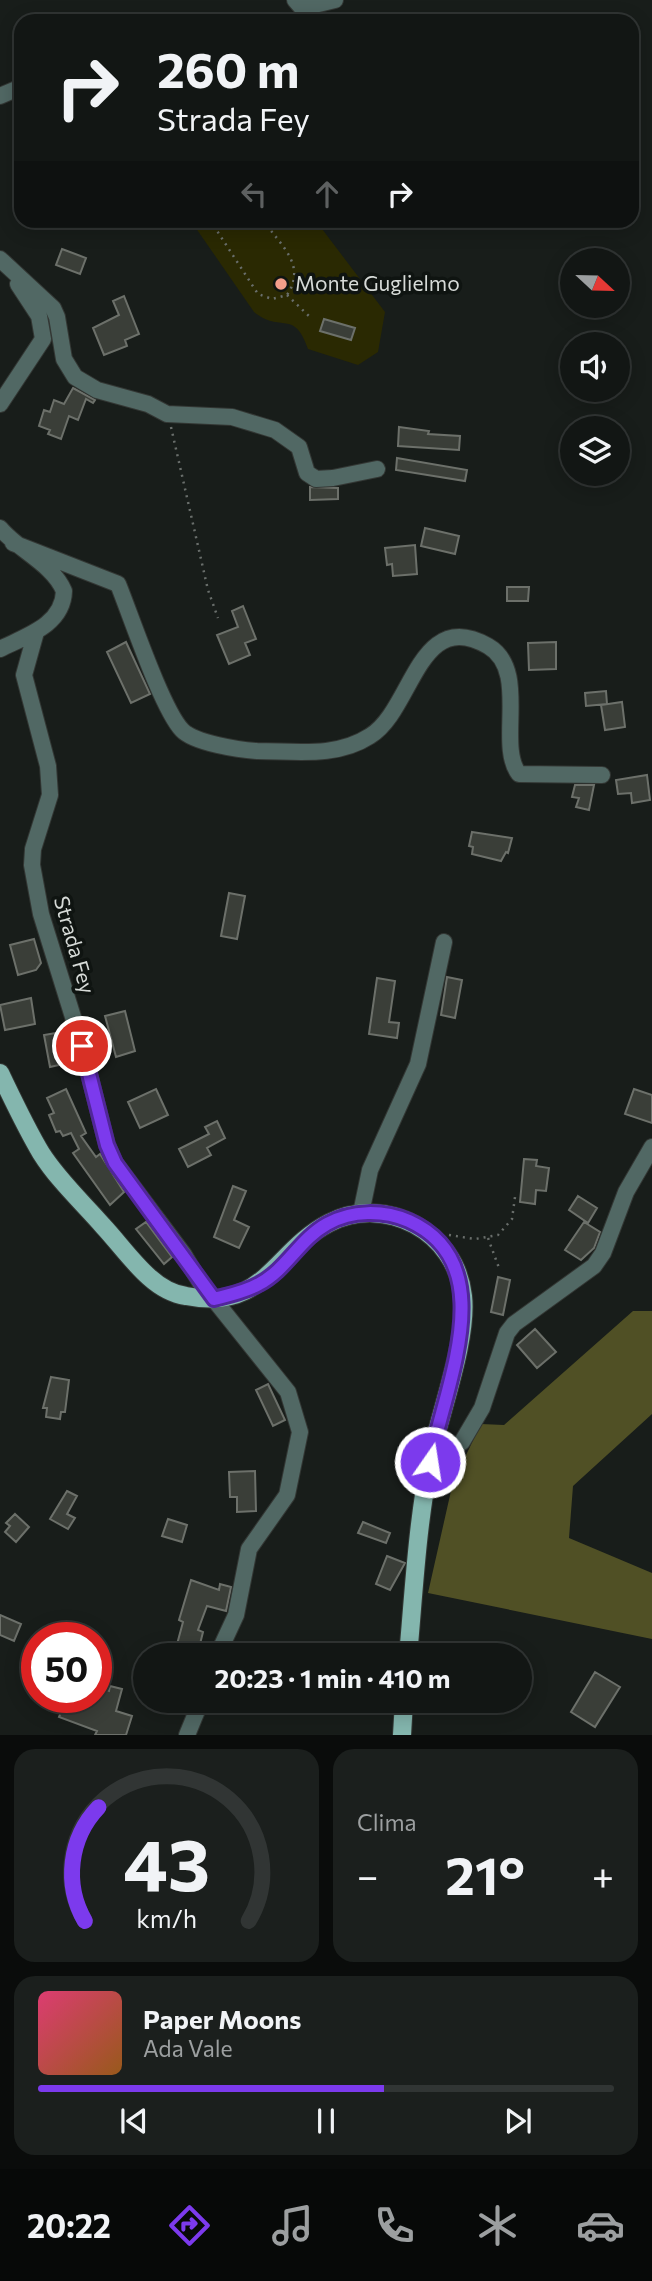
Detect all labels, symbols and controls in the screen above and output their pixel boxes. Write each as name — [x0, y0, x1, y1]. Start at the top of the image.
text: 260 m — [157, 38, 299, 98]
icon: right — [42, 42, 133, 133]
text: Strada Fey — [157, 98, 310, 138]
icon: left — [235, 175, 273, 213]
icon: ahead — [308, 175, 346, 213]
icon: right — [381, 175, 419, 213]
north arrow — [560, 248, 630, 318]
map controls — [560, 248, 630, 486]
place label: Monte Guglielmo — [295, 270, 460, 295]
marker: Monte Guglielmo — [273, 276, 289, 292]
button: sound — [560, 332, 630, 402]
button: layers — [560, 416, 630, 486]
street label: Strada Fey — [50, 893, 101, 996]
pin — [52, 1016, 112, 1076]
icon: arrive — [63, 1027, 101, 1065]
position arrow — [393, 1425, 467, 1499]
speed limit sign: 50 — [21, 1622, 112, 1713]
text: 20:23 · 1 min · 410 m — [215, 1662, 450, 1693]
text: Clima — [357, 1808, 417, 1836]
text: 43 — [123, 1818, 210, 1907]
text: 21° — [445, 1842, 525, 1906]
text: − — [357, 1851, 379, 1898]
text: + — [592, 1851, 614, 1898]
text: km/h — [136, 1903, 197, 1933]
text: Paper Moons — [143, 2003, 301, 2034]
text: Ada Vale — [143, 2034, 233, 2062]
icon: previous — [115, 2102, 153, 2140]
icon: pause — [307, 2102, 345, 2140]
icon: next — [499, 2102, 537, 2140]
icon: directions — [165, 2201, 214, 2250]
icon: music — [268, 2201, 317, 2250]
icon: phone — [370, 2201, 419, 2250]
icon: climate — [473, 2201, 522, 2250]
icon: car — [576, 2201, 625, 2250]
text: 20:22 — [27, 2205, 111, 2245]

